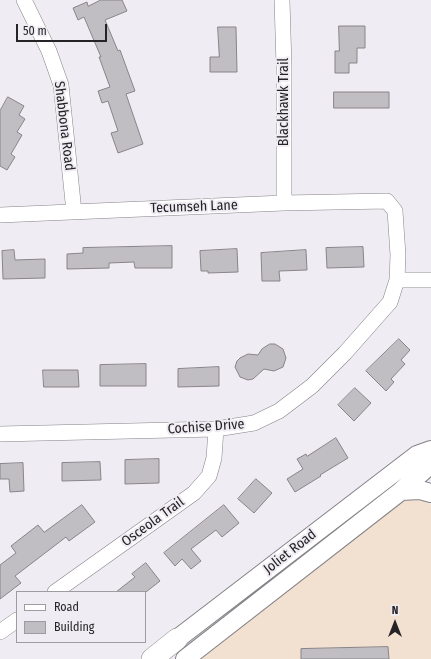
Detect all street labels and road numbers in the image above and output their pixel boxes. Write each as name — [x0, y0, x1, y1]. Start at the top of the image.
street label: Blackhawk Trail — [276, 58, 292, 146]
street label: Shabbona Road — [50, 80, 78, 172]
street label: Tecumseh Lane — [150, 197, 238, 217]
street label: Cochise Drive — [167, 416, 245, 438]
street label: Osceola Trail — [118, 494, 188, 550]
street label: Joliet Road — [260, 526, 320, 578]

